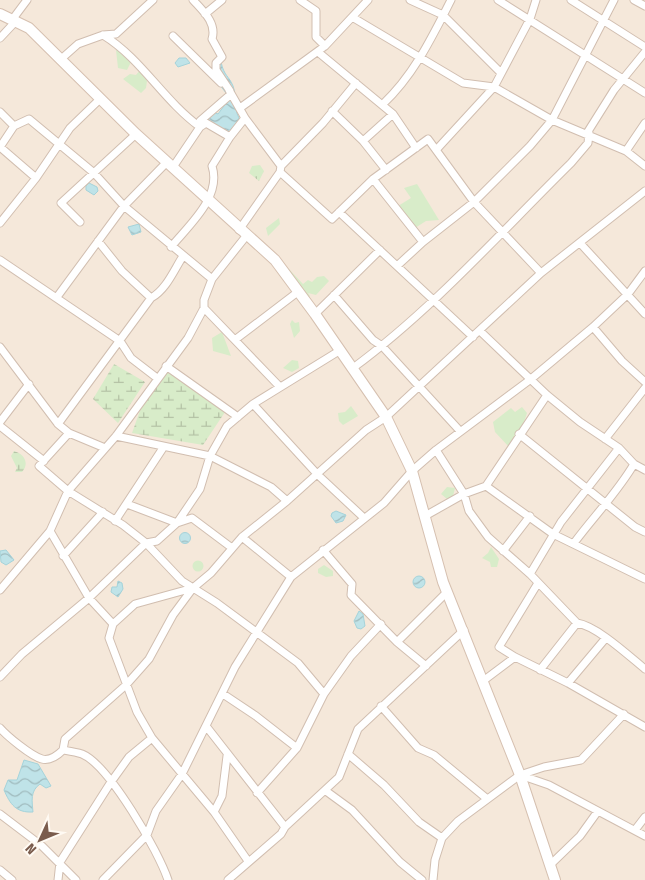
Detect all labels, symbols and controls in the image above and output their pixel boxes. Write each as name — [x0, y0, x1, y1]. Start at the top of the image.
north arrow — [15, 815, 65, 865]
text: N — [22, 840, 40, 858]

